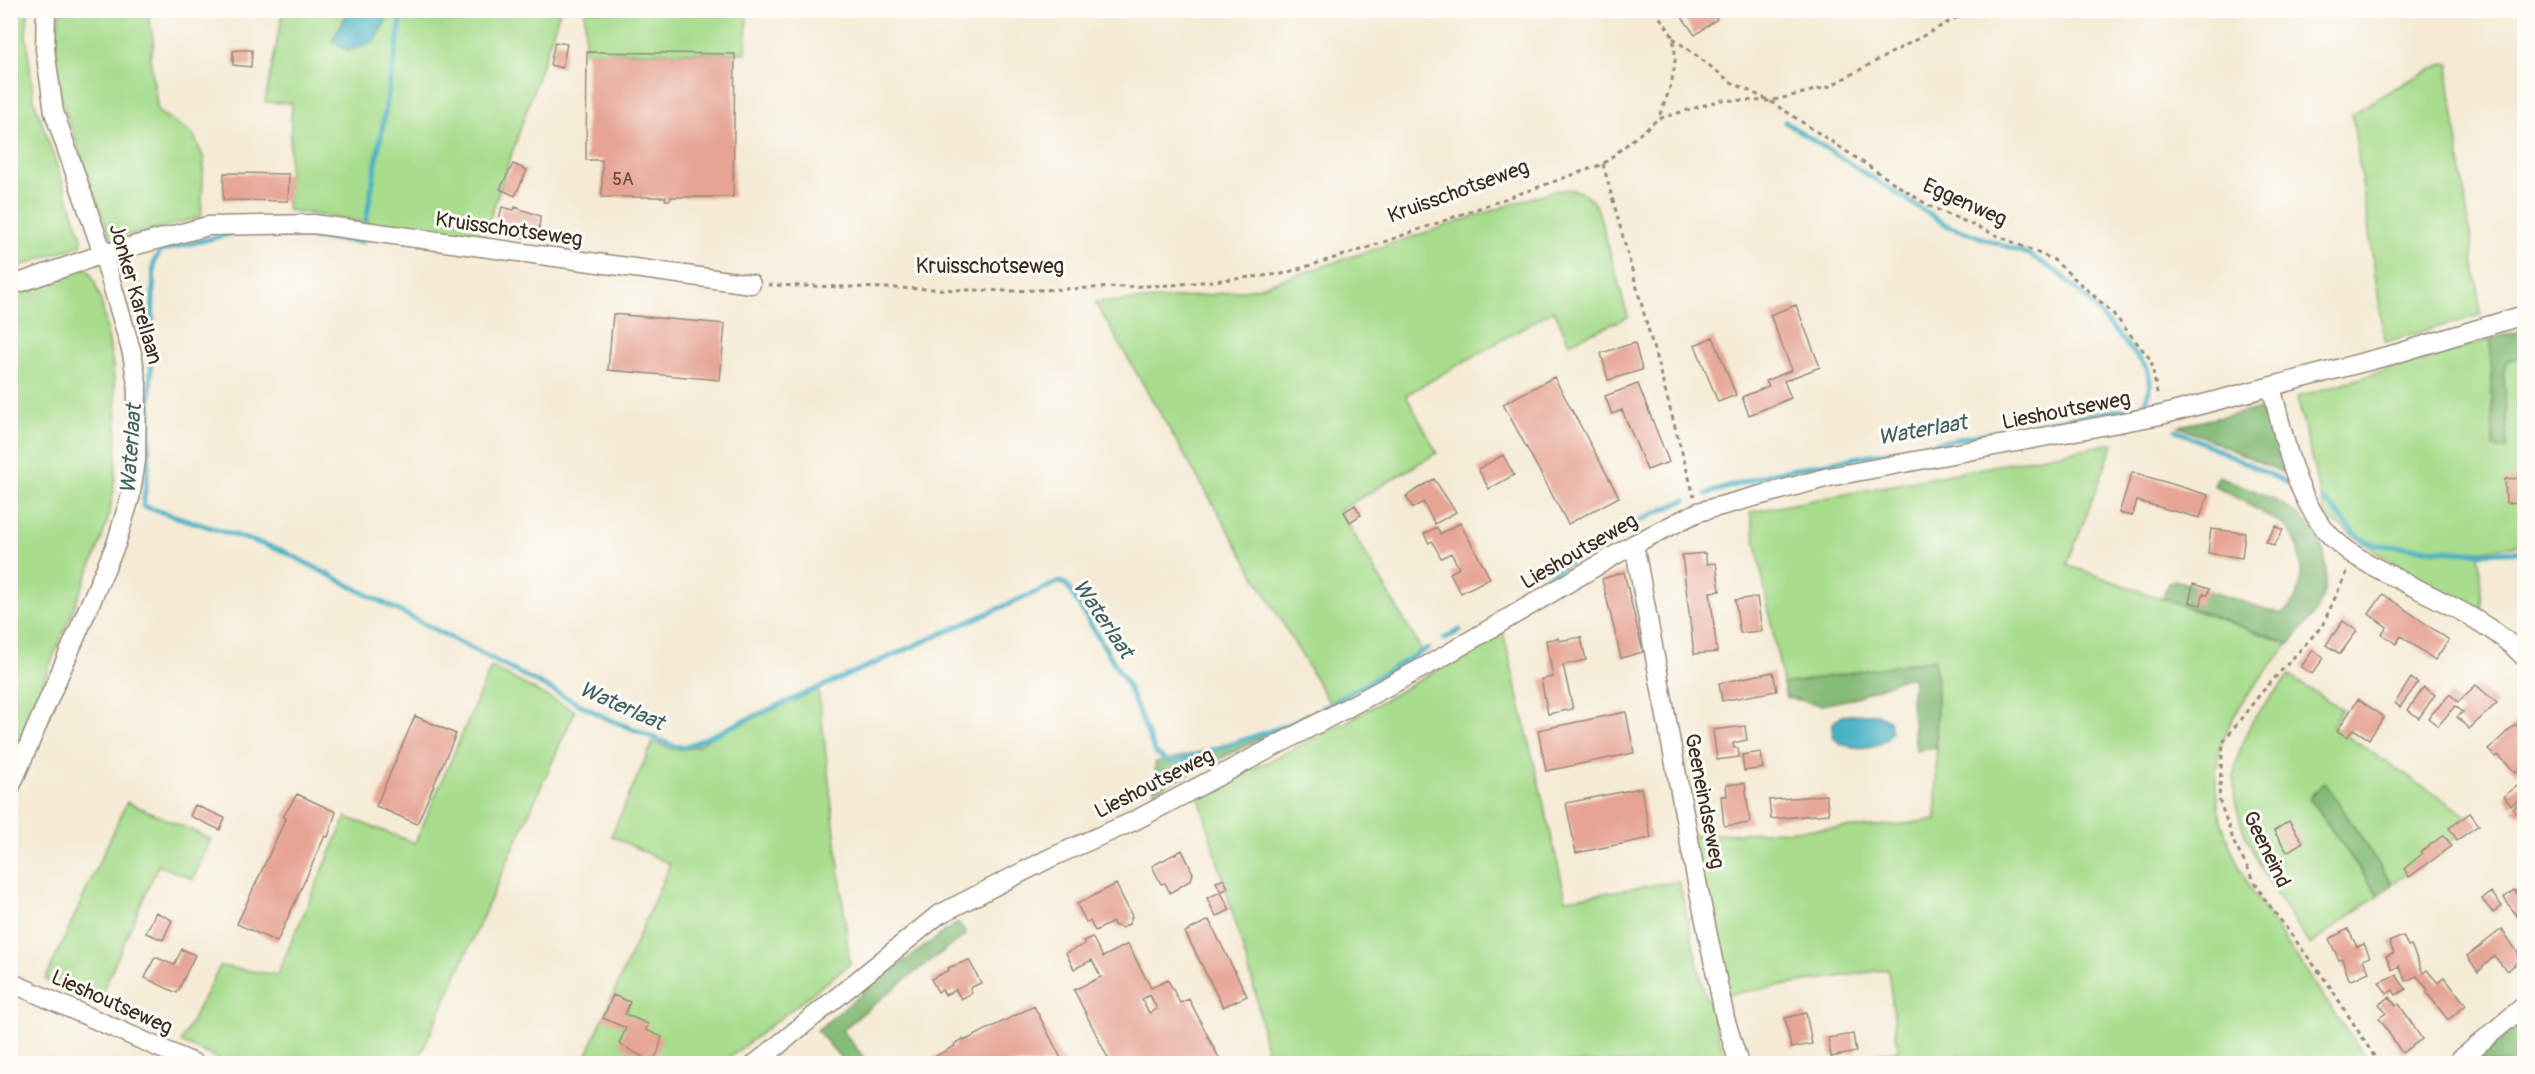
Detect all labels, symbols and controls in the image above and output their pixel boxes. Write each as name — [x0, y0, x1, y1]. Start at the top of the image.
street label: Kruisschotseweg — [1384, 153, 1532, 230]
house number: 5A — [612, 168, 634, 191]
street label: Eggenweg — [1919, 172, 2011, 233]
street label: Kruisschotseweg — [434, 206, 584, 253]
street label: Jonker Karellaan — [103, 221, 168, 367]
street label: Kruisschotseweg — [916, 253, 1064, 280]
street label: Lieshoutseweg — [2000, 385, 2133, 436]
water label: Waterlaat — [114, 401, 148, 495]
water label: Waterlaat — [1876, 408, 1971, 452]
street label: Lieshoutseweg — [1516, 507, 1642, 596]
water label: Waterlaat — [1066, 573, 1141, 665]
water label: Waterlaat — [575, 675, 670, 738]
street label: Geeneindseweg — [1678, 731, 1731, 871]
street label: Lieshoutseweg — [1090, 742, 1218, 825]
street label: Geeneind — [2236, 806, 2297, 892]
street label: Lieshoutseweg — [47, 964, 177, 1041]

